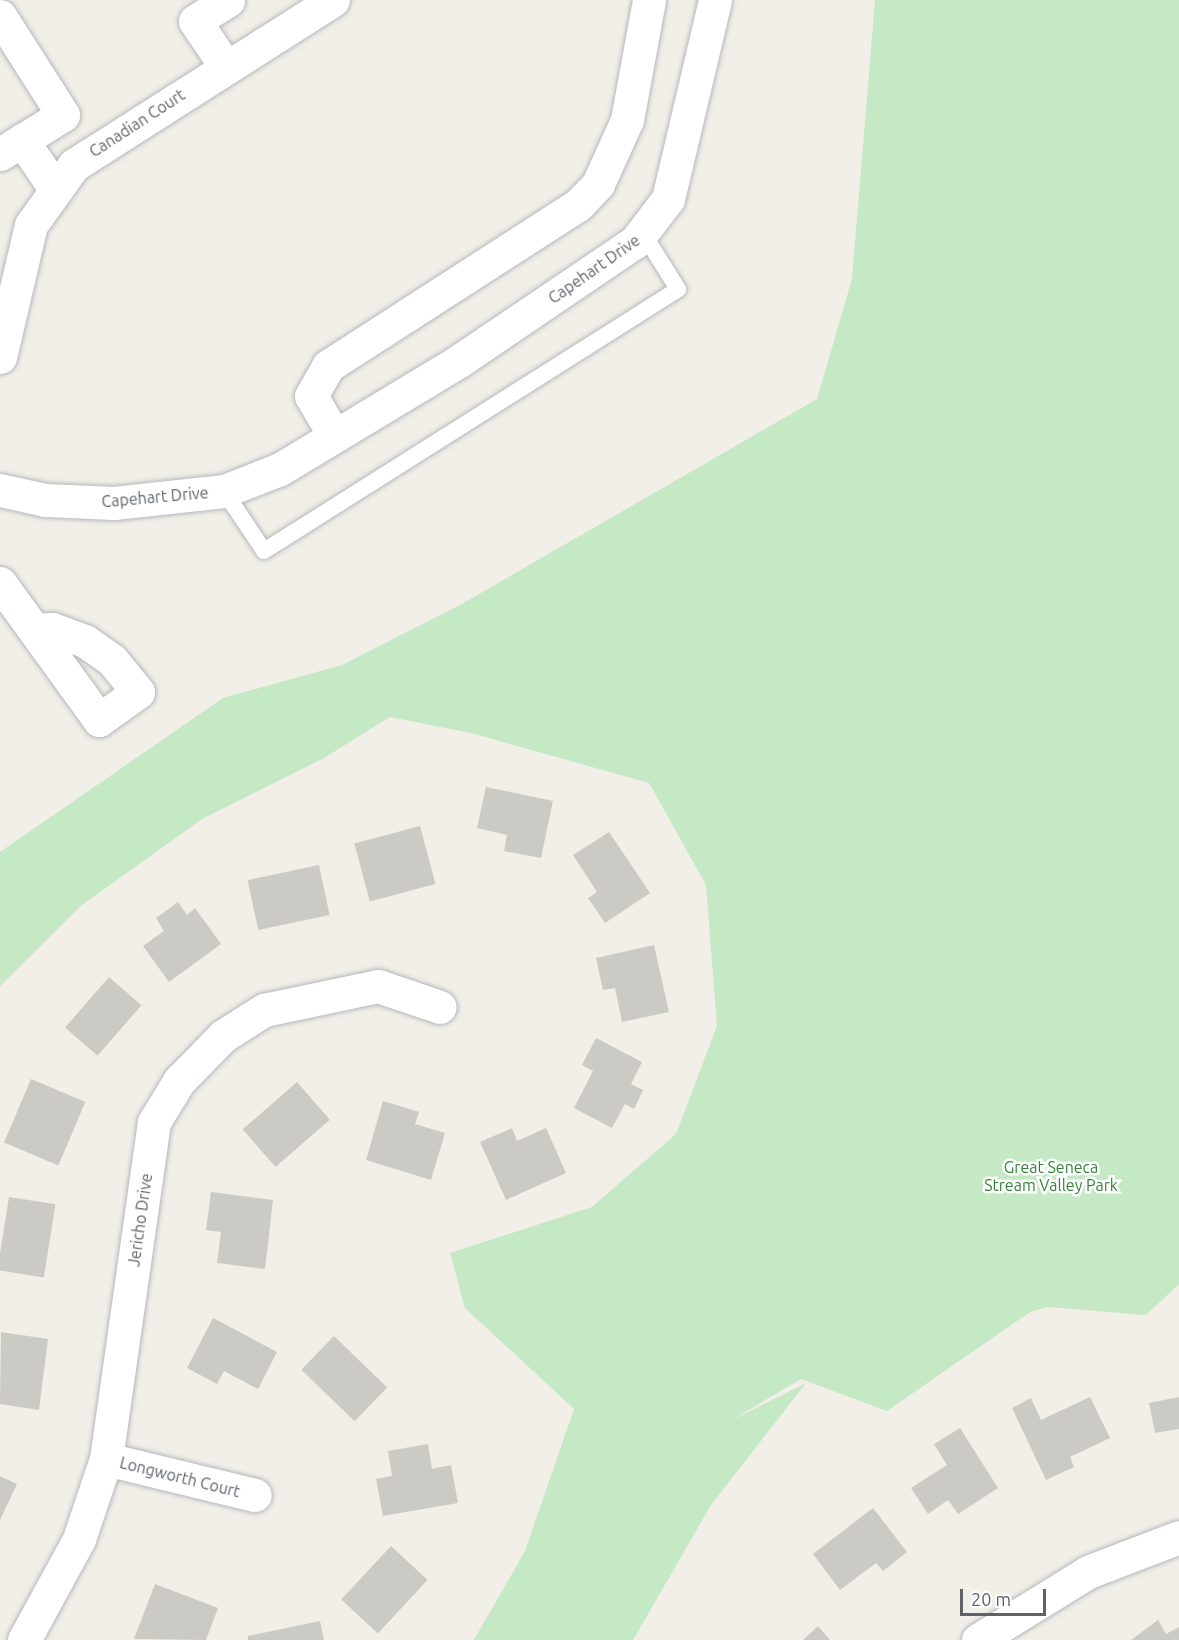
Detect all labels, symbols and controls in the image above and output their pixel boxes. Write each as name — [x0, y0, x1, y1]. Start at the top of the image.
street label: Canadian Court — [86, 85, 188, 161]
street label: Capehart Drive — [544, 230, 644, 308]
street label: Capehart Drive — [101, 483, 209, 511]
park label: Great Seneca Stream Valley Park — [984, 1157, 1118, 1195]
street label: Jericho Drive — [124, 1172, 156, 1268]
street label: Longworth Court — [118, 1453, 242, 1501]
scale bar — [963, 1577, 1048, 1615]
text: 20 m — [971, 1589, 1011, 1609]

